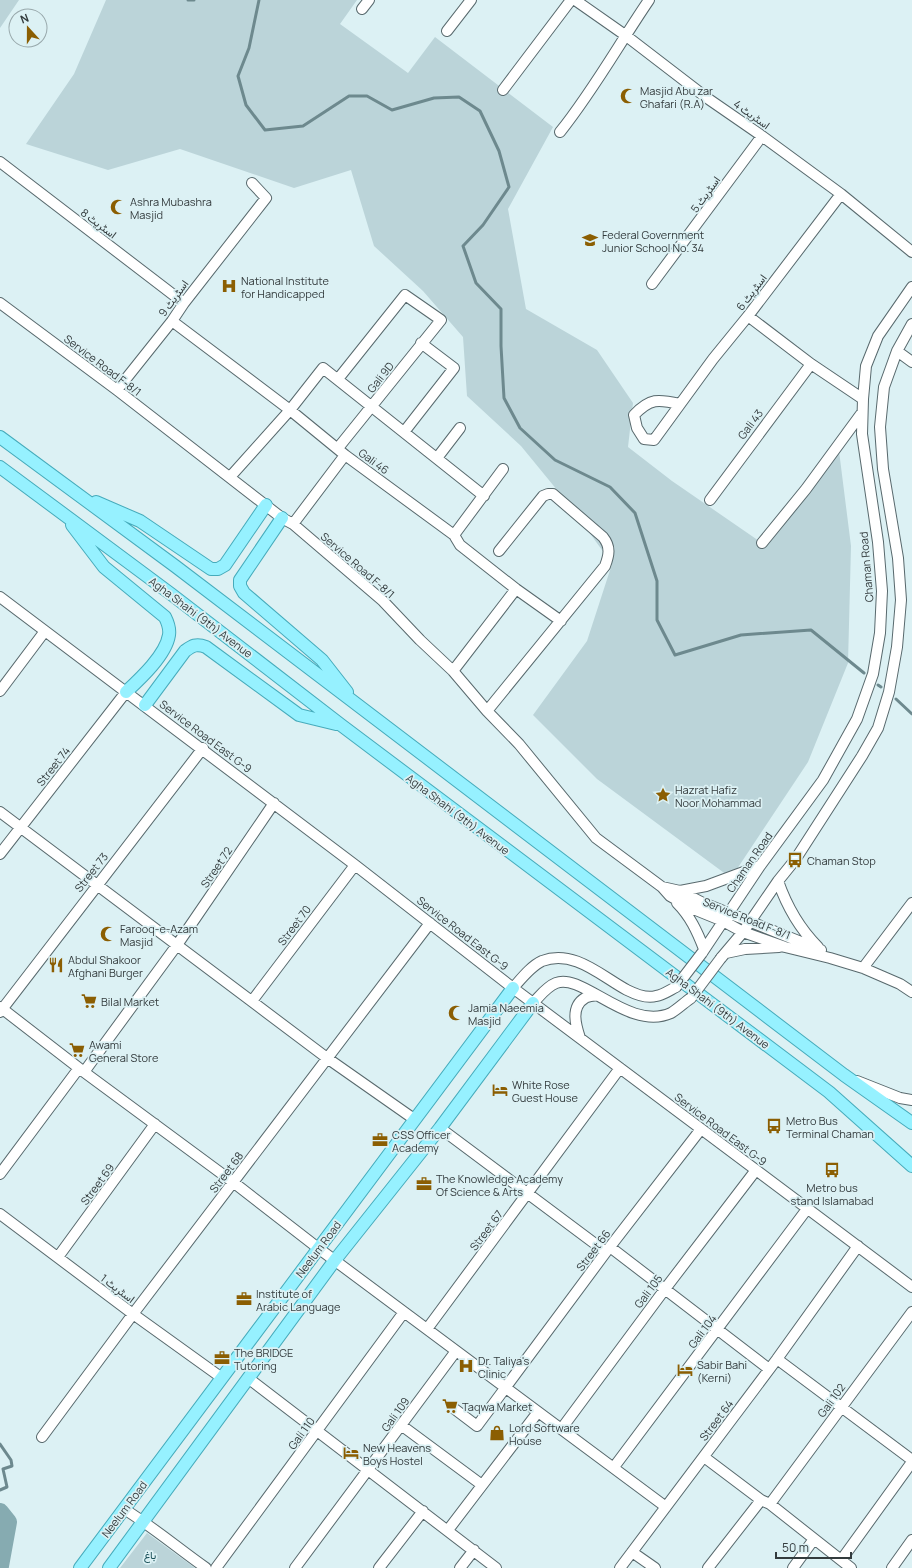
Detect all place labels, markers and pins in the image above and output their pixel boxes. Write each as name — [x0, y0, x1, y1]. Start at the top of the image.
place label: Masjid Abu zar Ghafari (R.A) — [640, 83, 713, 111]
mosque icon: Masjid Abu zar Ghafari (R.A) — [619, 87, 637, 105]
place label: Ashra Mubashra Masjid — [130, 194, 212, 222]
mosque icon: Ashra Mubashra Masjid — [109, 198, 127, 216]
place label: Federal Government Junior School No. 34 — [602, 227, 704, 255]
school or university icon: Federal Government Junior School No. 34 — [581, 231, 599, 249]
place label: National Institute for Handicapped — [241, 273, 330, 301]
hospital icon: National Institute for Handicapped — [220, 277, 238, 295]
place label: Hazrat Hafiz Noor Mohammad — [675, 782, 761, 810]
place icon: Hazrat Hafiz Noor Mohammad — [654, 786, 672, 804]
bus stop icon: Chaman Stop — [786, 851, 804, 869]
place label: Chaman Stop — [807, 853, 876, 868]
place label: Farooq-e-Azam Masjid — [120, 921, 198, 949]
mosque icon: Farooq-e-Azam Masjid — [99, 925, 117, 943]
place label: Abdul Shakoor Afghani Burger — [68, 952, 143, 980]
restaurant icon: Abdul Shakoor Afghani Burger — [47, 956, 65, 974]
supermarket icon: Bilal Market — [80, 992, 98, 1010]
place label: Bilal Market — [101, 994, 159, 1009]
place label: Jamia Naeemia Masjid — [468, 1000, 544, 1028]
mosque icon: Jamia Naeemia Masjid — [447, 1004, 465, 1022]
place label: Awami General Store — [89, 1037, 159, 1065]
supermarket icon: Awami General Store — [68, 1041, 86, 1059]
place label: White Rose Guest House — [512, 1077, 578, 1105]
hotel icon: White Rose Guest House — [491, 1081, 509, 1099]
place label: Metro Bus Terminal Chaman — [786, 1113, 874, 1141]
bus stop icon: Metro Bus Terminal Chaman — [765, 1117, 783, 1135]
place label: CSS Officer Academy — [392, 1127, 450, 1155]
office icon: CSS Officer Academy — [371, 1131, 389, 1149]
bus stop icon: Metro bus stand Islamabad — [823, 1161, 841, 1179]
place label: The Knowledge Academy Of Science & Arts — [436, 1171, 563, 1199]
office icon: The Knowledge Academy Of Science & Arts — [415, 1175, 433, 1193]
place label: Metro bus stand Islamabad — [790, 1180, 874, 1208]
place label: Institute of Arabic Language — [256, 1286, 341, 1314]
office icon: Institute of Arabic Language — [235, 1290, 253, 1308]
place label: The BRIDGE Tutoring — [234, 1345, 293, 1373]
office icon: The BRIDGE Tutoring — [213, 1349, 231, 1367]
place label: Dr. Taliya's Clinic — [478, 1353, 529, 1381]
hospital icon: Dr. Taliya's Clinic — [457, 1357, 475, 1375]
place label: Sabir Bahi (Kerni) — [697, 1357, 747, 1385]
hotel icon: Sabir Bahi (Kerni) — [676, 1361, 694, 1379]
supermarket icon: Taqwa Market — [441, 1397, 459, 1415]
place label: Taqwa Market — [462, 1399, 532, 1414]
place label: Lord Software House — [509, 1420, 580, 1448]
shop icon: Lord Software House — [488, 1424, 506, 1442]
place label: New Heavens Boys Hostel — [363, 1440, 431, 1468]
hotel icon: New Heavens Boys Hostel — [342, 1444, 360, 1462]

